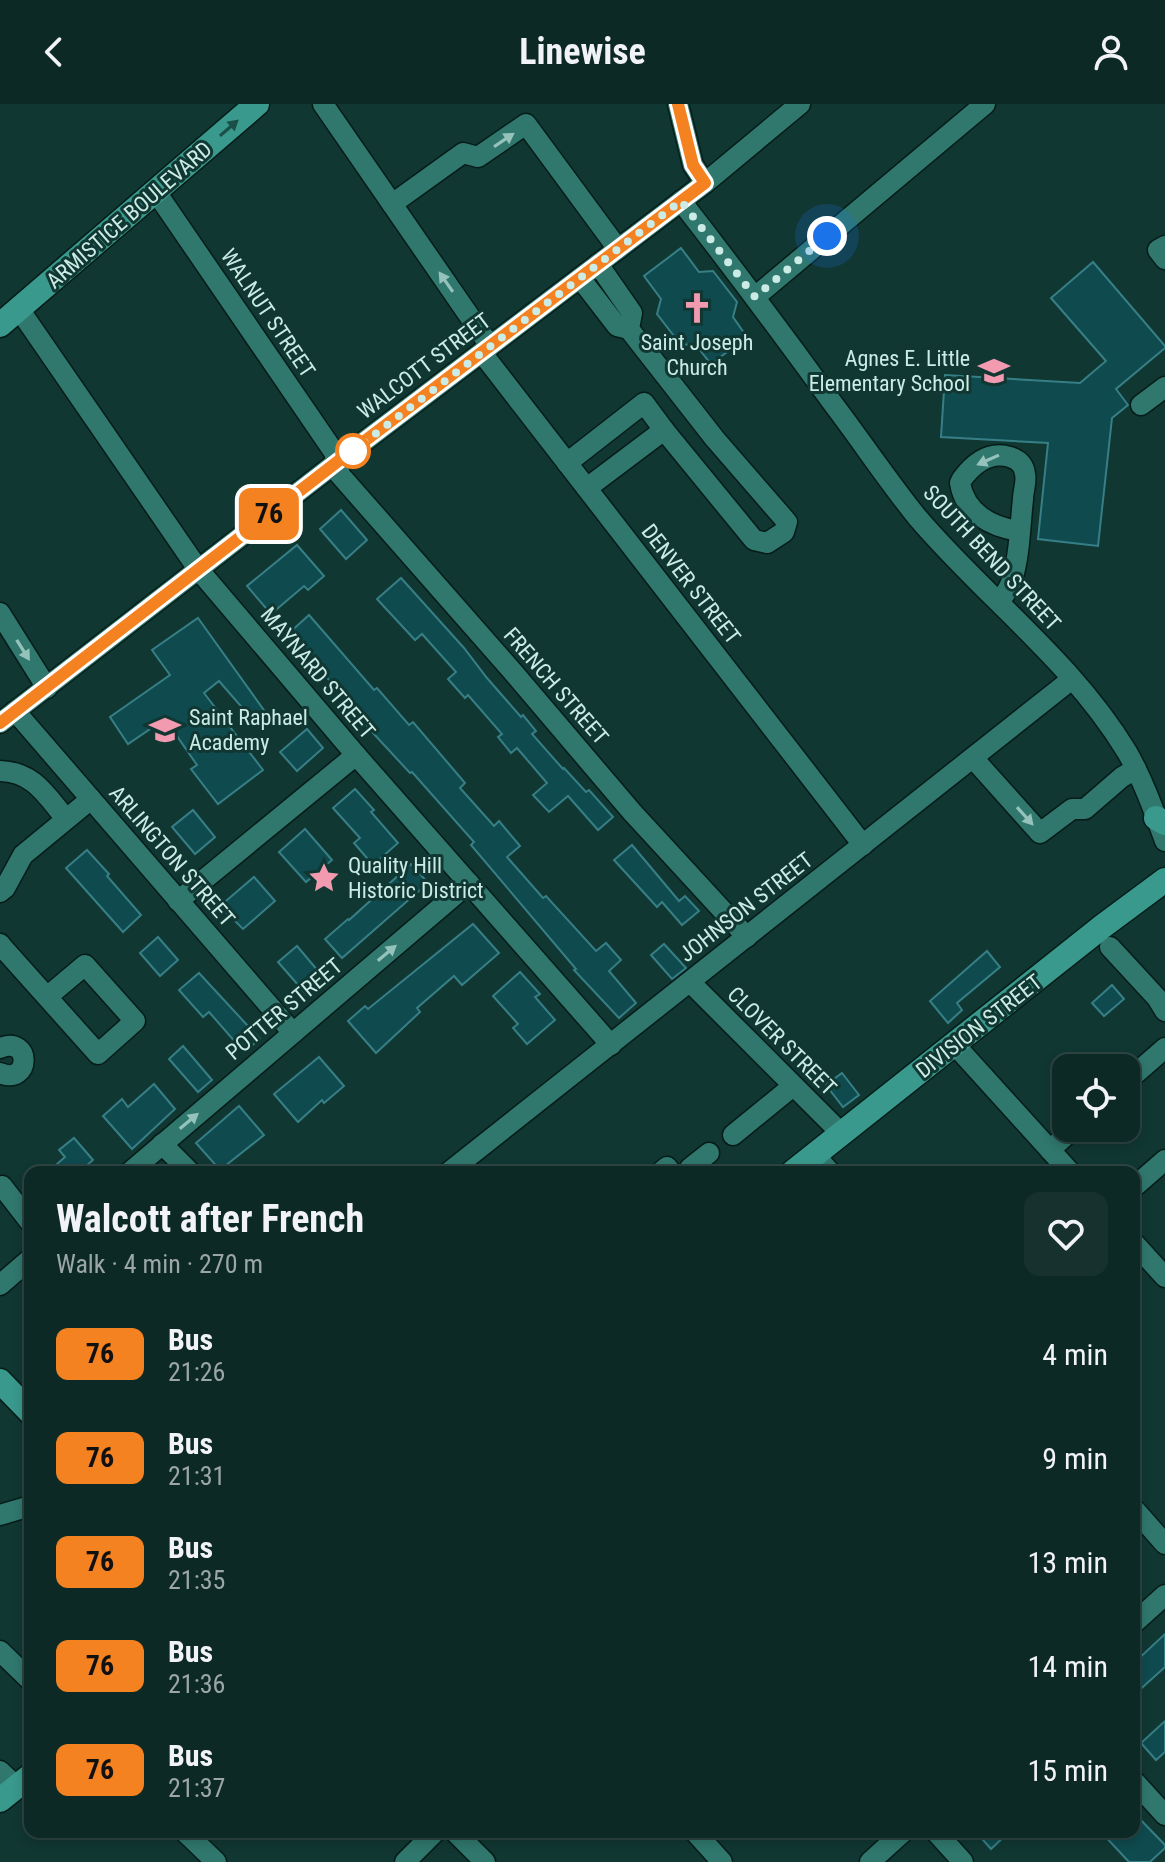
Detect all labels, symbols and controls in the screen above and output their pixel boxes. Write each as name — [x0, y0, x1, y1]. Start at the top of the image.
icon: back — [32, 30, 76, 74]
icon: person — [1089, 30, 1133, 74]
text: Linewise — [519, 31, 646, 73]
one-way arrow — [219, 120, 239, 138]
one-way arrow — [493, 133, 514, 148]
street label: ARMISTICE BOULEVARD — [41, 136, 217, 294]
your location — [807, 216, 847, 256]
street label: WALNUT STREET — [216, 244, 320, 382]
one-way arrow — [439, 271, 454, 292]
church icon: Saint Joseph Church — [680, 291, 714, 325]
street label: WALCOTT STREET — [353, 308, 495, 424]
place label: Saint Joseph Church — [641, 330, 753, 380]
place label: Agnes E. Little Elementary School — [809, 346, 970, 396]
school or university icon: Agnes E. Little Elementary School — [977, 354, 1011, 388]
unlabelled marker — [336, 434, 370, 468]
one-way arrow — [976, 453, 999, 467]
street label: SOUTH BEND STREET — [918, 480, 1066, 636]
line badge: 76 — [233, 488, 305, 540]
text: 76 — [255, 497, 283, 530]
street label: DENVER STREET — [636, 519, 746, 649]
street label: MAYNARD STREET — [256, 602, 380, 744]
street label: FRENCH STREET — [499, 623, 613, 749]
one-way arrow — [16, 639, 30, 661]
place label: Saint Raphael Academy — [189, 705, 308, 755]
school or university icon: Saint Raphael Academy — [148, 713, 182, 747]
street label: ARLINGTON STREET — [104, 781, 240, 931]
one-way arrow — [1015, 806, 1033, 825]
street label: JOHNSON STREET — [674, 847, 818, 967]
place label: Quality Hill Historic District — [348, 853, 484, 903]
place icon: Quality Hill Historic District — [307, 861, 341, 895]
one-way arrow — [378, 944, 397, 962]
street label: POTTER STREET — [221, 953, 347, 1065]
street label: DIVISION STREET — [911, 969, 1047, 1083]
street label: CLOVER STREET — [722, 981, 842, 1101]
map controls — [1052, 1054, 1140, 1142]
button: locate — [1052, 1054, 1140, 1142]
one-way arrow — [179, 1113, 199, 1130]
button: heart — [1024, 1192, 1108, 1276]
text: Walcott after French — [56, 1197, 364, 1241]
text: Walk · 4 min · 270 m — [56, 1249, 263, 1279]
text: Bus — [168, 1322, 213, 1357]
text: 76 — [86, 1337, 114, 1370]
text: 4 min — [1042, 1337, 1108, 1372]
text: 21:26 — [168, 1357, 225, 1387]
text: Bus — [168, 1426, 213, 1461]
text: 76 — [86, 1441, 114, 1474]
text: 9 min — [1042, 1441, 1108, 1476]
text: 21:31 — [168, 1461, 225, 1491]
text: Bus — [168, 1530, 213, 1565]
text: 76 — [86, 1545, 114, 1578]
text: 13 min — [1027, 1545, 1108, 1580]
text: 21:35 — [168, 1565, 225, 1595]
text: Bus — [168, 1634, 213, 1669]
text: 76 — [86, 1649, 114, 1682]
text: 14 min — [1027, 1649, 1108, 1684]
text: 21:36 — [168, 1669, 225, 1699]
text: Bus — [168, 1738, 213, 1773]
text: 76 — [86, 1753, 114, 1786]
text: 15 min — [1027, 1753, 1108, 1788]
text: 21:37 — [168, 1773, 225, 1803]

